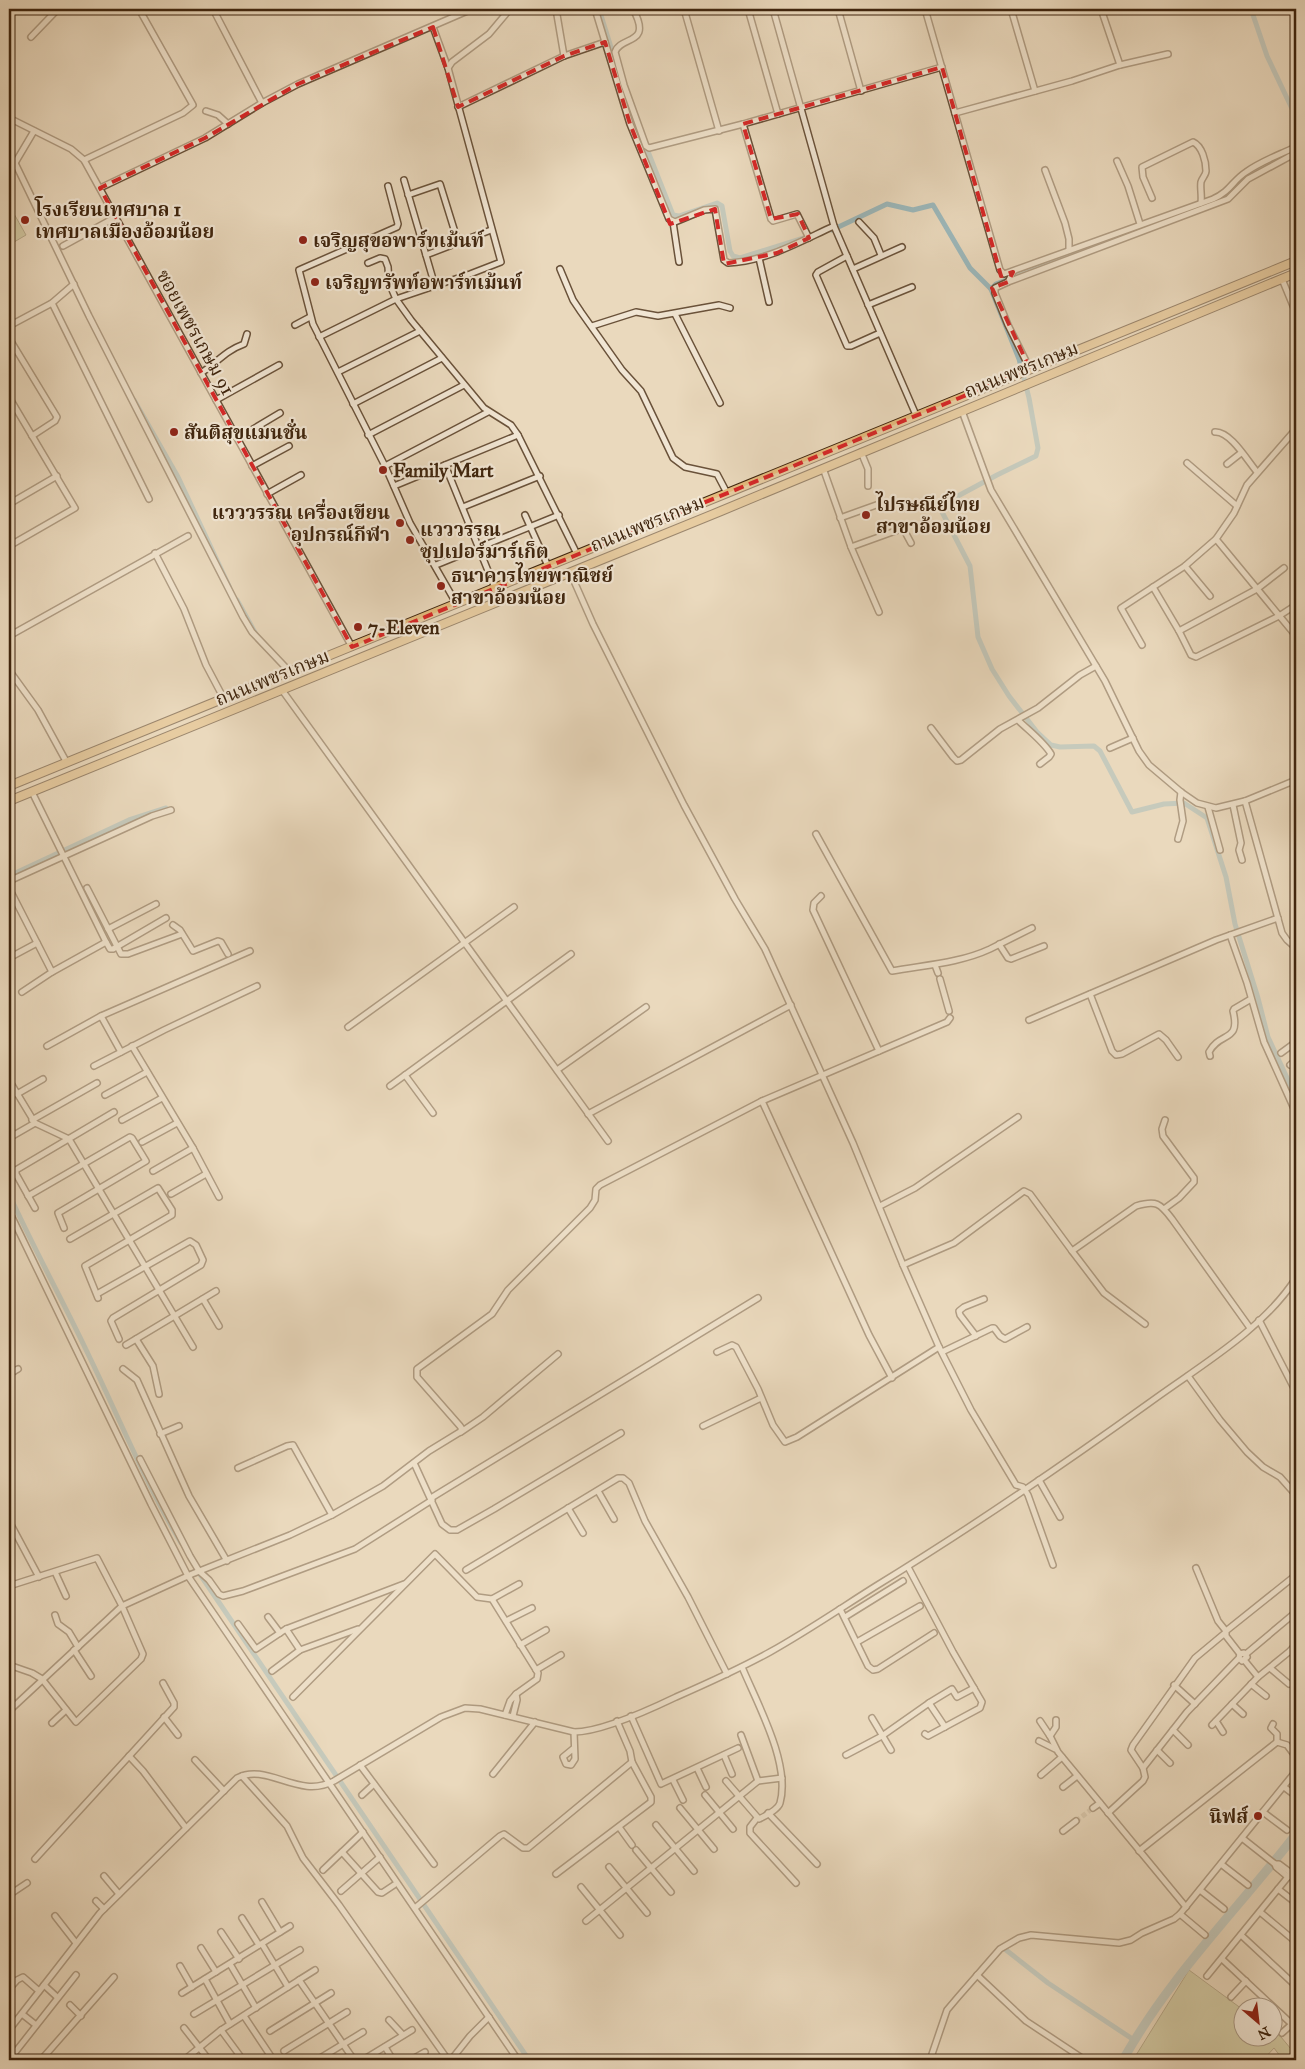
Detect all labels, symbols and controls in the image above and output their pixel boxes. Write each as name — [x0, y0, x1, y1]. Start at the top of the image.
place label: โรงเรียนเทศบาล 1 เทศบาลเมืองอ้อมน้อย — [34, 196, 214, 243]
marker: โรงเรียนเทศบาล 1 เทศบาลเมืองอ้อมน้อย — [19, 214, 31, 226]
place label: เจริญสุขอพาร์ทเม้นท์ — [313, 229, 485, 253]
marker: เจริญสุขอพาร์ทเม้นท์ — [297, 234, 309, 246]
street label: ซอยเพชรเกษม 91 — [152, 266, 240, 399]
place label: เจริญทรัพท์อพาร์ทเม้นท์ — [325, 271, 523, 294]
marker: เจริญทรัพท์อพาร์ทเม้นท์ — [309, 276, 321, 288]
street label: ถนนเพชรเกษม — [961, 336, 1082, 403]
place label: สันติสุขแมนชั่น — [184, 418, 308, 445]
marker: สันติสุขแมนชั่น — [168, 426, 180, 438]
place label: Family Mart — [393, 459, 494, 483]
marker: Family Mart — [377, 464, 389, 476]
street label: ถนนเพชรเกษม — [587, 490, 708, 557]
place label: ไปรษณีย์ไทย สาขาอ้อมน้อย — [875, 491, 991, 538]
place label: แวววรรณ เครื่องเขียน อุปกรณ์กีฬา — [212, 498, 390, 547]
marker: ไปรษณีย์ไทย สาขาอ้อมน้อย — [860, 509, 872, 521]
marker: แวววรรณ เครื่องเขียน อุปกรณ์กีฬา — [394, 517, 406, 529]
place label: แวววรรณ ซุปเปอร์มาร์เก็ต — [420, 518, 549, 564]
marker: แวววรรณ ซุปเปอร์มาร์เก็ต — [404, 534, 416, 546]
place label: ธนาคารไทยพาณิชย์ สาขาอ้อมน้อย — [451, 562, 614, 609]
marker: ธนาคารไทยพาณิชย์ สาขาอ้อมน้อย — [435, 580, 447, 592]
place label: 7-Eleven — [368, 616, 440, 639]
marker: 7-Eleven — [352, 621, 364, 633]
street label: ถนนเพชรเกษม — [212, 644, 333, 711]
place label: นิฟส์ — [1209, 1805, 1249, 1828]
marker: นิฟส์ — [1252, 1810, 1264, 1822]
north arrow — [1232, 1996, 1282, 2046]
text: N — [1255, 2023, 1273, 2043]

